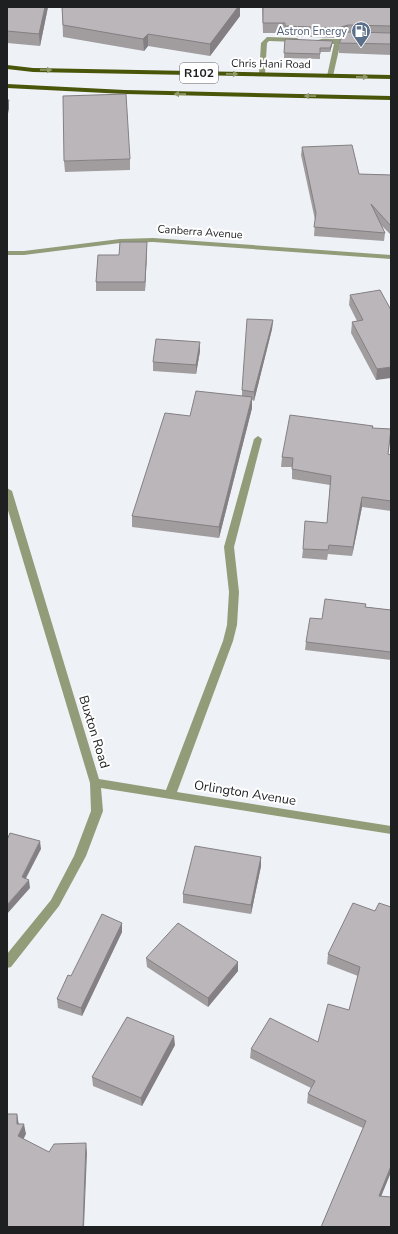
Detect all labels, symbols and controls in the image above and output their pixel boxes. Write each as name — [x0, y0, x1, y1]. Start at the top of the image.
fuel station icon: Astron Energy — [350, 20, 372, 48]
place label: Astron Energy — [276, 24, 347, 39]
street label: Chris Hani Road — [231, 56, 311, 72]
road number: R102 — [180, 63, 218, 83]
one-way arrow — [40, 67, 53, 73]
one-way arrow — [226, 71, 239, 77]
one-way arrow — [356, 73, 368, 80]
one-way arrow — [174, 90, 186, 97]
one-way arrow — [304, 93, 316, 100]
street label: Canberra Avenue — [157, 222, 243, 242]
street label: Buxton Road — [74, 693, 114, 771]
street label: Orlington Avenue — [193, 776, 297, 810]

